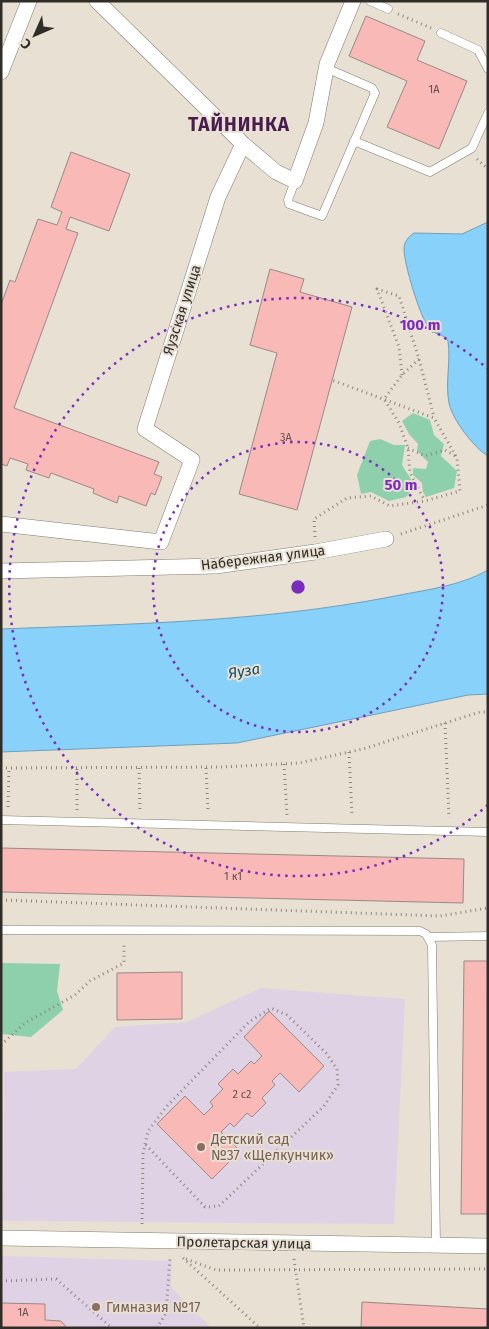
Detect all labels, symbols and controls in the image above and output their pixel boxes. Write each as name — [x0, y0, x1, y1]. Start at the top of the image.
north arrow — [10, 10, 60, 60]
text: С — [17, 35, 35, 53]
house number: 1А — [428, 83, 440, 96]
district label: ТАЙНИНКА — [188, 112, 290, 136]
street label: Яузская улица — [159, 263, 205, 357]
text: 100 m — [400, 316, 440, 334]
house number: 3А — [280, 431, 293, 444]
text: 50 m — [384, 476, 418, 494]
street label: Набережная улица — [200, 542, 326, 574]
centre of rings — [289, 578, 307, 596]
water label: Яуза — [226, 660, 261, 683]
house number: 1 к1 — [224, 870, 242, 883]
house number: 2 с2 — [232, 1088, 252, 1101]
place label: Детский сад №37 «Щелкунчик» — [210, 1131, 334, 1164]
marker: Детский сад №37 «Щелкунчик» — [195, 1141, 207, 1153]
street label: Пролетарская улица — [177, 1233, 311, 1253]
place label: Гимназия №17 — [106, 1299, 201, 1316]
marker: Гимназия №17 — [90, 1301, 102, 1313]
house number: 1А — [17, 1306, 29, 1319]

